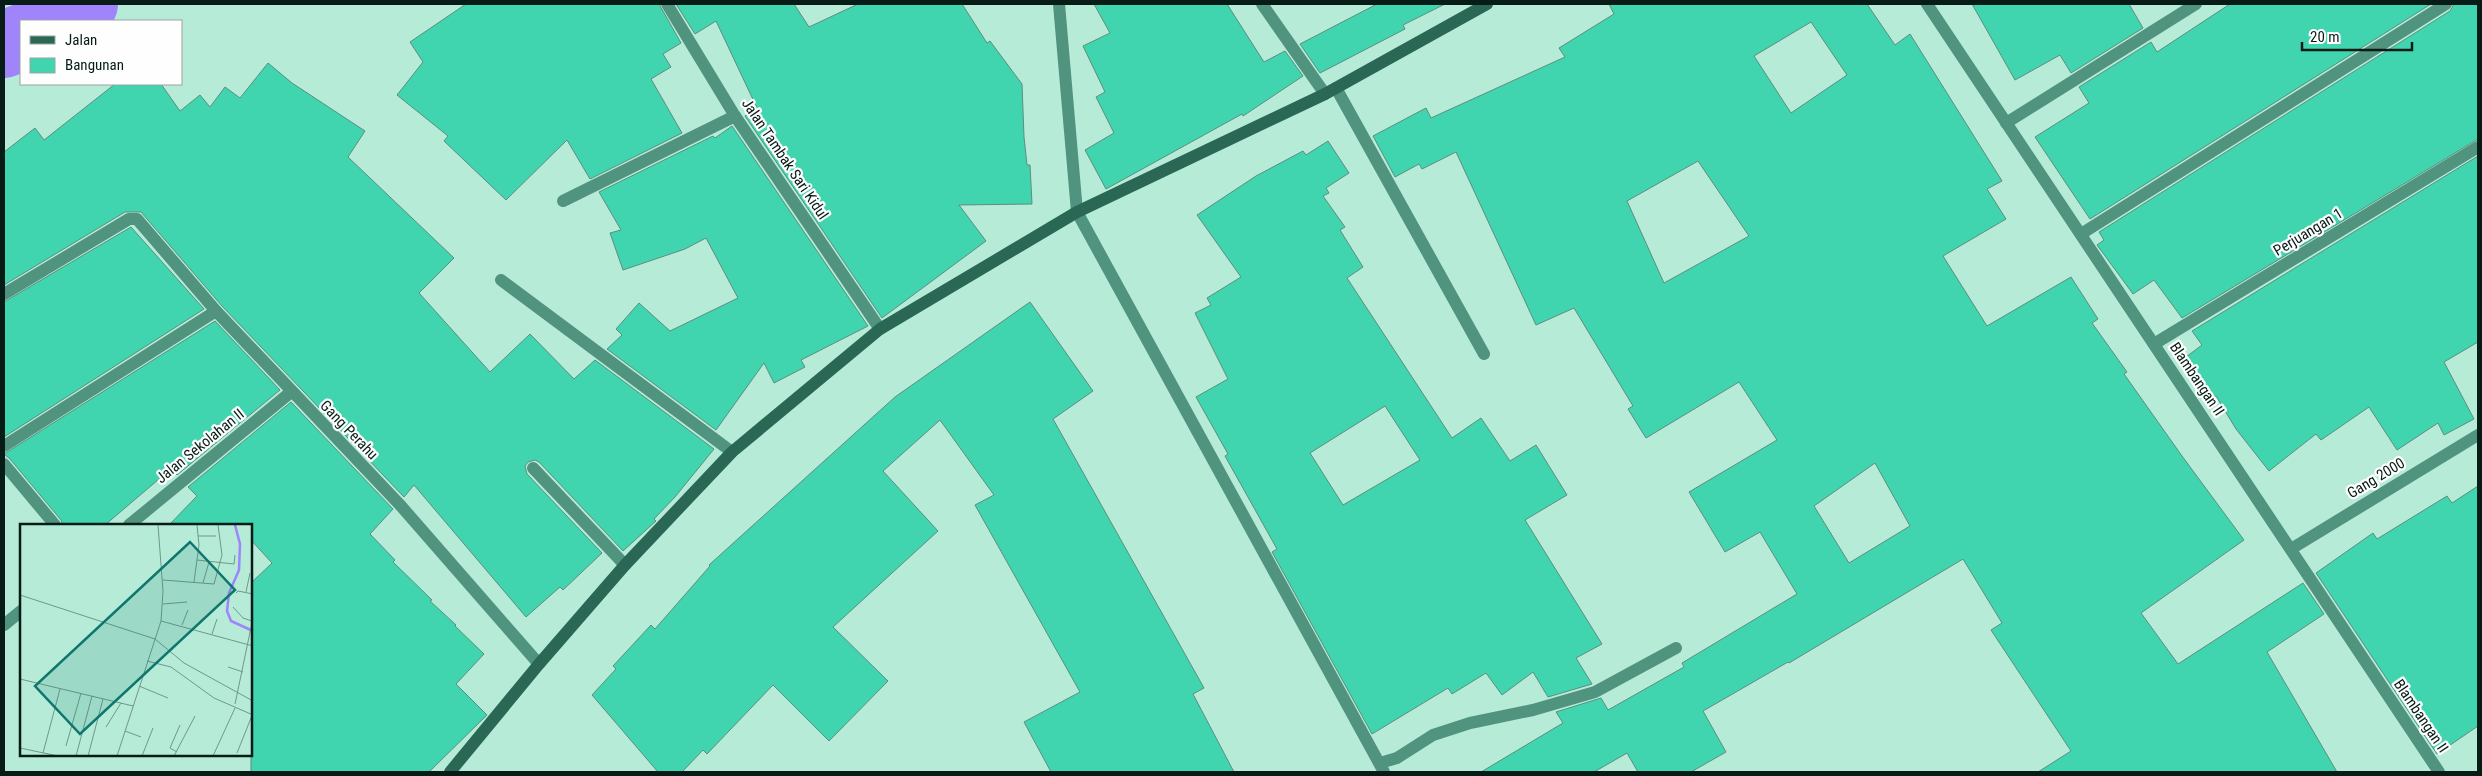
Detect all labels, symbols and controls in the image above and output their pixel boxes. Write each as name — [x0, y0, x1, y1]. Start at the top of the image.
legend — [20, 20, 182, 85]
scale bar — [2302, 20, 2412, 52]
text: 20 m — [2310, 28, 2340, 46]
text: Jalan — [65, 31, 97, 49]
text: Bangunan — [65, 56, 124, 74]
street label: Jalan Tambak Sari Kidul — [738, 95, 832, 223]
street label: Perjuangan 1 — [2270, 204, 2346, 260]
street label: Blambangan II — [2166, 339, 2228, 419]
street label: Gang Perahu — [316, 397, 382, 463]
street label: Jalan Sekolahan II — [152, 405, 248, 487]
street label: Gang 2000 — [2344, 454, 2408, 502]
inset map — [20, 524, 252, 756]
street label: Blambangan II — [2390, 676, 2452, 756]

